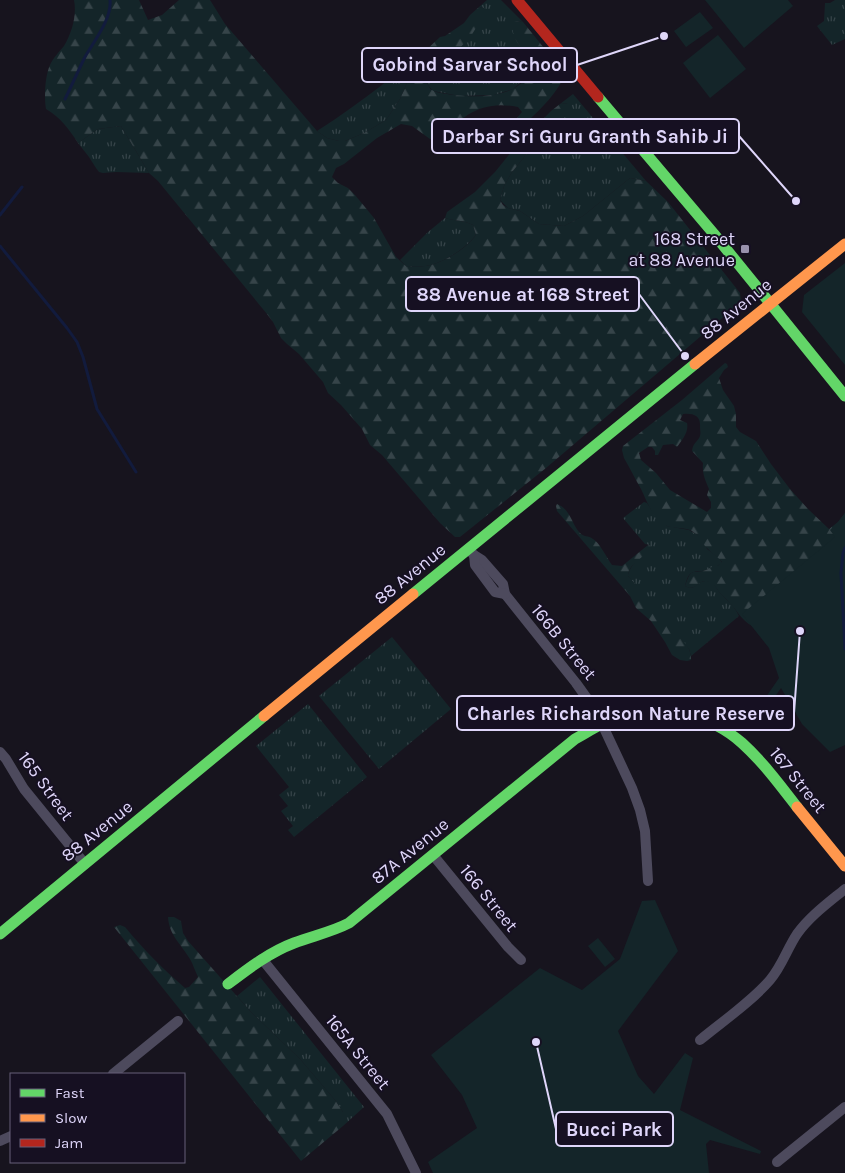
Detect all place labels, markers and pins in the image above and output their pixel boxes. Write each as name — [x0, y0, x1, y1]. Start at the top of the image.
callout: Gobind Sarvar School — [362, 48, 577, 82]
callout: Darbar Sri Guru Granth Sahib Ji — [432, 119, 739, 153]
place label: 168 Street at 88 Avenue — [628, 228, 735, 271]
marker: 168 Street at 88 Avenue — [739, 243, 751, 255]
callout: 88 Avenue at 168 Street — [406, 277, 639, 311]
callout: Charles Richardson Nature Reserve — [457, 696, 794, 730]
callout: Bucci Park — [556, 1112, 673, 1146]

